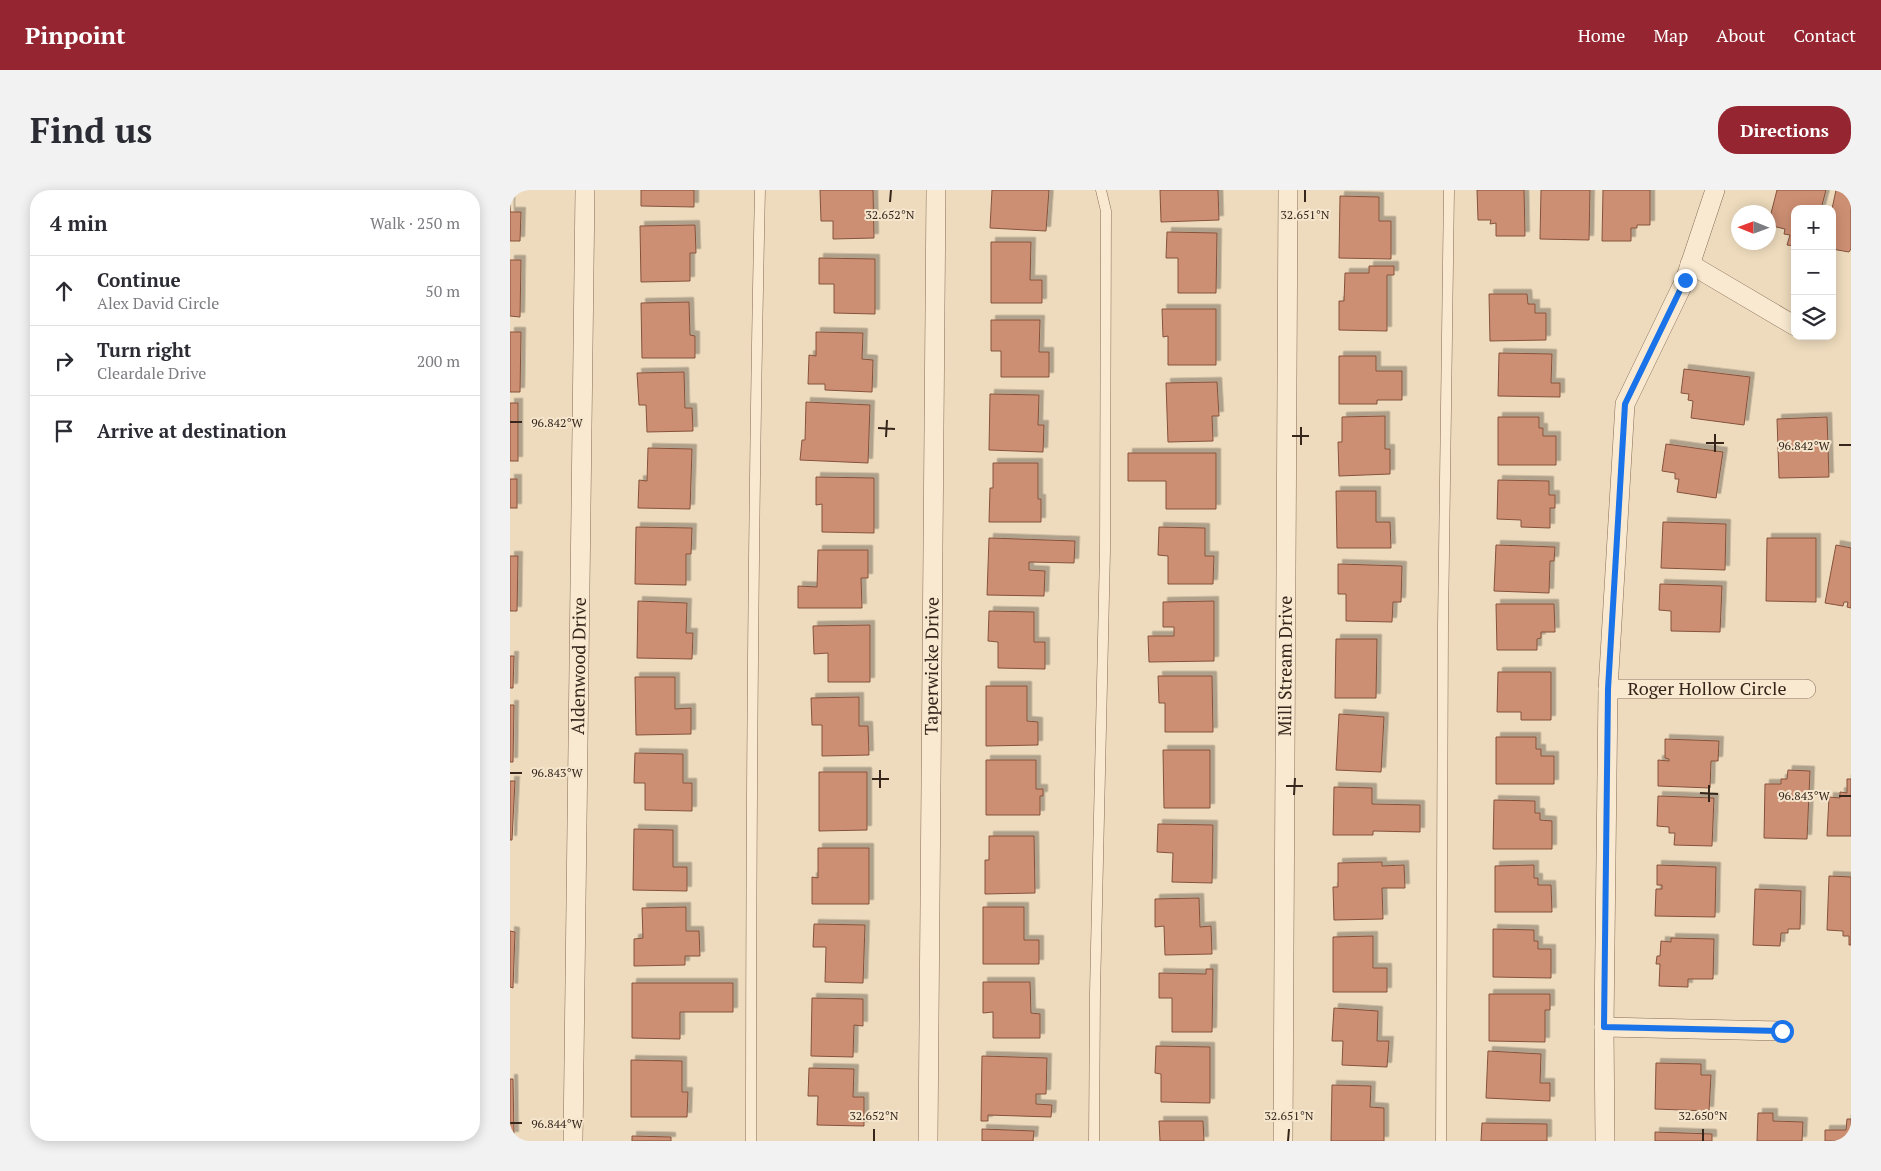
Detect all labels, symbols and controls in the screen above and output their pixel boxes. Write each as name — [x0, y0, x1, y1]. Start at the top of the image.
text: Pinpoint — [25, 19, 126, 51]
text: Home — [1578, 23, 1625, 47]
text: Map — [1653, 23, 1688, 47]
text: About — [1716, 23, 1765, 47]
text: Contact — [1793, 23, 1856, 47]
button: Directions — [1718, 106, 1851, 154]
text: Find us — [30, 107, 152, 153]
north arrow — [1731, 205, 1776, 250]
map controls — [1791, 205, 1836, 340]
button: + — [1791, 205, 1836, 250]
text: 32.652°N — [865, 207, 915, 222]
text: 32.651°N — [1280, 207, 1330, 222]
text: 4 min — [50, 209, 107, 237]
text: Walk · 250 m — [370, 212, 460, 234]
button: − — [1791, 250, 1836, 295]
text: Continue — [97, 267, 181, 292]
route end — [1674, 269, 1697, 292]
icon: ahead — [50, 277, 78, 305]
text: 50 m — [425, 280, 460, 302]
text: Alex David Circle — [97, 292, 219, 314]
button: layers — [1791, 295, 1836, 340]
text: Turn right — [97, 337, 191, 362]
icon: right — [50, 347, 78, 375]
text: 200 m — [417, 350, 460, 372]
text: Cleardale Drive — [97, 362, 206, 384]
text: 96.842°W — [531, 415, 584, 430]
icon: arrive — [50, 417, 78, 445]
text: Arrive at destination — [97, 418, 286, 443]
text: 96.842°W — [1778, 438, 1831, 453]
street label: Mill Stream Drive — [1272, 596, 1297, 736]
street label: Aldenwood Drive — [565, 597, 591, 735]
street label: Taperwicke Drive — [918, 597, 944, 735]
street label: Roger Hollow Circle — [1628, 676, 1786, 700]
text: 96.843°W — [531, 765, 584, 780]
text: 96.843°W — [1778, 788, 1831, 803]
route start — [1771, 1020, 1794, 1043]
text: 32.652°N — [849, 1108, 899, 1123]
text: 32.651°N — [1264, 1108, 1314, 1123]
text: 32.650°N — [1678, 1108, 1728, 1123]
text: 96.844°W — [531, 1116, 584, 1131]

